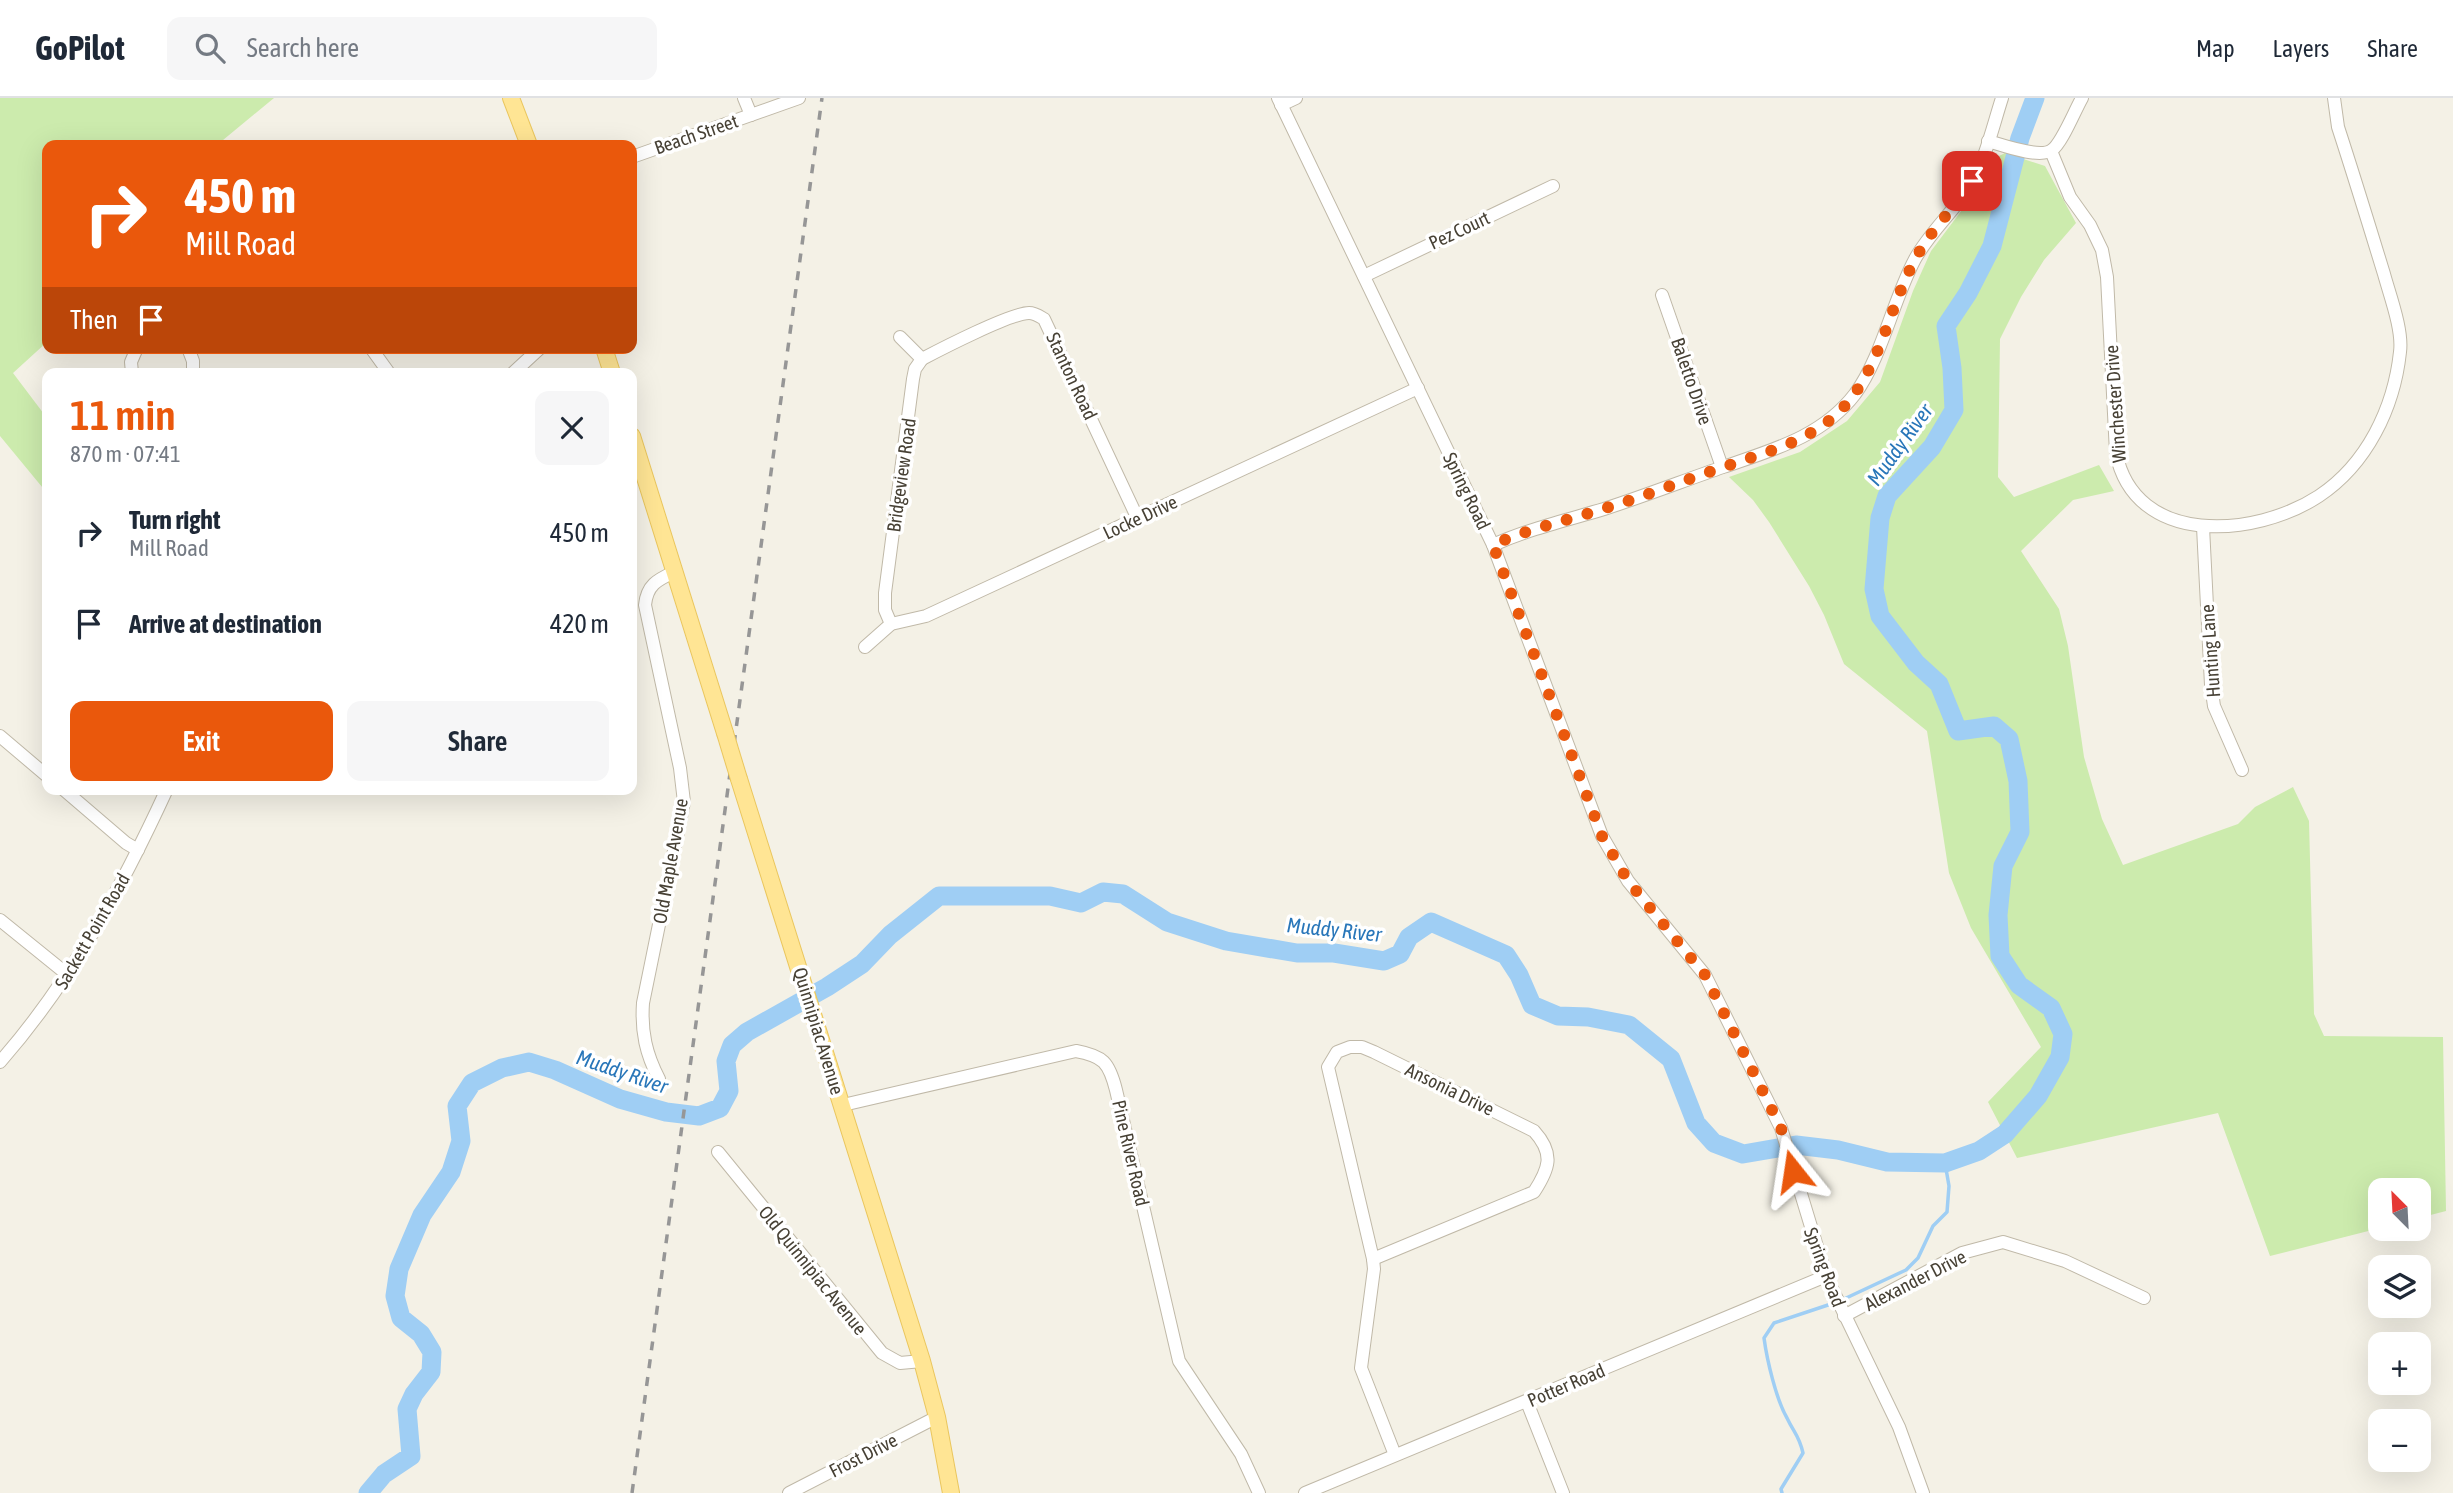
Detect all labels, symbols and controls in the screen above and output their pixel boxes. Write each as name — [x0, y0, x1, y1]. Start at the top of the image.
search box — [167, 17, 657, 80]
text: GoPilot — [35, 29, 125, 67]
icon: search — [191, 29, 229, 67]
text: Search here — [247, 33, 359, 63]
text: Map — [2196, 35, 2235, 62]
text: Layers — [2273, 35, 2329, 62]
text: Share — [2367, 35, 2418, 62]
street label: Beach Street — [651, 109, 741, 159]
pin — [1942, 151, 2002, 211]
icon: arrive — [1953, 162, 1991, 200]
text: 450 m — [185, 167, 296, 223]
icon: right — [70, 168, 161, 259]
street label: Pez Court — [1425, 206, 1493, 254]
text: Mill Road — [185, 225, 296, 262]
icon: arrive — [132, 301, 170, 339]
text: Then — [70, 305, 118, 335]
street label: Stanton Road — [1042, 329, 1102, 423]
street label: Baletto Drive — [1667, 335, 1717, 427]
street label: Winchester Drive — [2100, 344, 2130, 464]
text: 11 min — [70, 391, 176, 439]
button: close — [535, 391, 609, 465]
water label: Muddy River — [1862, 398, 1937, 490]
street label: Bridgeview Road — [882, 416, 920, 534]
text: 870 m · 07:41 — [70, 441, 181, 467]
street label: Spring Road — [1439, 449, 1495, 533]
street label: Locke Drive — [1099, 490, 1181, 544]
text: Turn right — [129, 505, 220, 535]
icon: right — [70, 514, 108, 552]
text: 450 m — [550, 518, 609, 548]
text: Mill Road — [129, 535, 209, 561]
street label: Hunting Lane — [2196, 604, 2224, 698]
icon: arrive — [70, 605, 108, 643]
text: Arrive at destination — [129, 609, 322, 639]
text: 420 m — [550, 609, 609, 639]
button: Exit — [70, 701, 333, 781]
button: Share — [347, 701, 609, 781]
street label: Old Maple Avenue — [648, 797, 692, 925]
street label: Sackett Point Road — [50, 869, 134, 993]
water label: Muddy River — [1286, 912, 1383, 946]
street label: Quinnipiac Avenue — [789, 965, 849, 1097]
water label: Muddy River — [573, 1044, 672, 1098]
street label: Ansonia Drive — [1402, 1058, 1498, 1120]
street label: Pine River Road — [1108, 1098, 1154, 1208]
position arrow — [1756, 1134, 1830, 1208]
north arrow — [2368, 1178, 2431, 1241]
map controls — [2368, 1178, 2431, 1472]
street label: Old Quinnipiac Avenue — [754, 1201, 872, 1339]
street label: Spring Road — [1800, 1224, 1850, 1310]
street label: Alexander Drive — [1861, 1245, 1969, 1315]
button: layers — [2368, 1255, 2431, 1318]
button: + — [2368, 1332, 2431, 1395]
street label: Potter Road — [1524, 1359, 1608, 1411]
button: − — [2368, 1409, 2431, 1472]
street label: Frost Drive — [825, 1429, 901, 1481]

